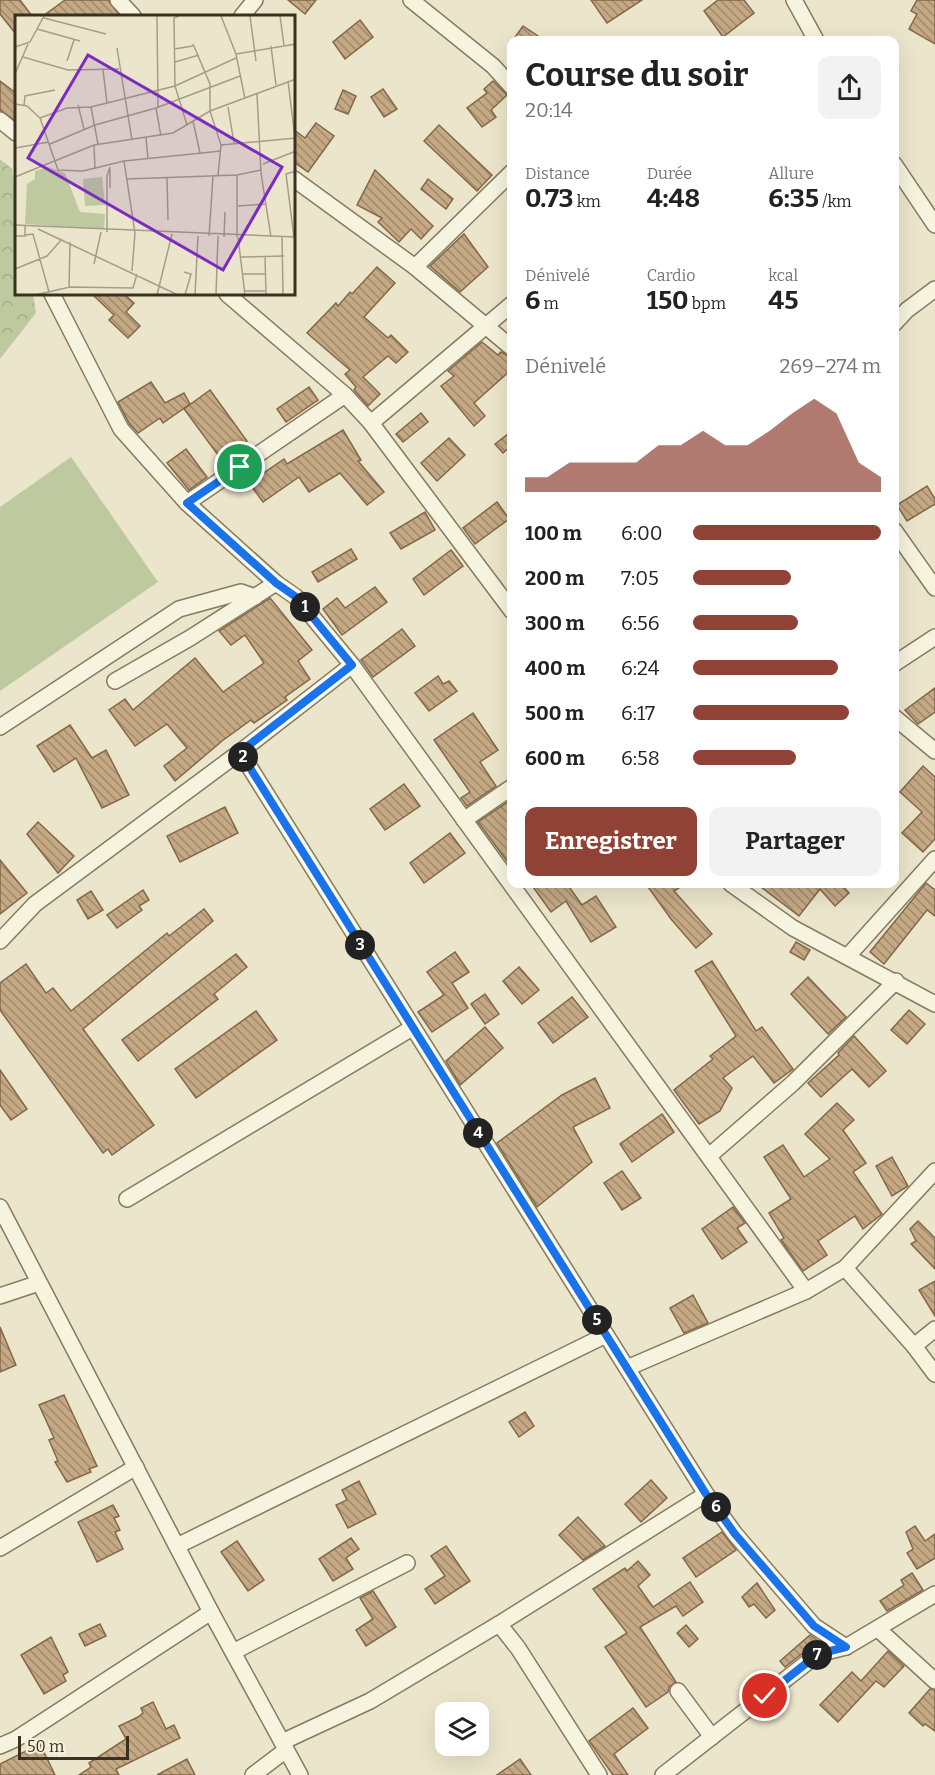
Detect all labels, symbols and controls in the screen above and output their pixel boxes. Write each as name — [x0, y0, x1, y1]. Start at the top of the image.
inset map — [15, 15, 296, 296]
text: Course du soir — [525, 55, 749, 95]
button: share — [818, 56, 881, 119]
text: 20:14 — [525, 98, 573, 122]
text: Distance — [525, 164, 590, 183]
text: Durée — [647, 164, 692, 183]
text: Allure — [768, 164, 814, 183]
text: 0.73 — [525, 183, 573, 214]
text: 4:48 — [647, 183, 700, 214]
text: 6:35 — [768, 183, 819, 214]
text: km — [573, 192, 601, 211]
text: /km — [819, 192, 851, 211]
text: Dénivelé — [525, 266, 590, 285]
text: Cardio — [647, 266, 696, 285]
text: kcal — [768, 266, 798, 285]
text: 6 — [525, 285, 540, 316]
text: 150 — [647, 285, 689, 316]
text: 45 — [768, 285, 798, 316]
text: m — [540, 294, 559, 313]
text: bpm — [689, 294, 726, 313]
text: Dénivelé — [525, 354, 606, 378]
text: 269–274 m — [779, 354, 881, 378]
pin — [214, 441, 265, 492]
icon: arrive — [223, 450, 256, 483]
text: 100 m — [525, 521, 582, 545]
text: 6:00 — [621, 521, 663, 545]
text: 200 m — [525, 566, 584, 590]
text: 7:05 — [621, 566, 659, 590]
pin: 1 — [290, 592, 320, 622]
text: 1 — [302, 597, 308, 616]
text: 300 m — [525, 611, 585, 635]
text: 6:56 — [621, 611, 659, 635]
text: 400 m — [525, 656, 585, 680]
text: 6:24 — [621, 656, 660, 680]
text: 500 m — [525, 701, 584, 725]
text: 6:17 — [621, 701, 655, 725]
pin: 2 — [228, 742, 258, 772]
text: 600 m — [525, 746, 585, 770]
text: 6:58 — [621, 746, 660, 770]
text: 2 — [238, 747, 248, 766]
button: Enregistrer — [525, 807, 697, 876]
button: Partager — [709, 807, 881, 876]
pin: 3 — [345, 930, 375, 960]
text: 3 — [355, 935, 365, 954]
pin: 4 — [463, 1118, 493, 1148]
text: 4 — [473, 1123, 483, 1142]
pin: 5 — [582, 1305, 612, 1335]
text: 5 — [593, 1310, 601, 1329]
pin: 6 — [701, 1492, 731, 1522]
text: 6 — [711, 1497, 721, 1516]
pin: 7 — [802, 1640, 832, 1670]
text: 7 — [813, 1645, 821, 1664]
pin — [739, 1670, 790, 1721]
icon: check — [748, 1679, 781, 1712]
map controls — [435, 1702, 489, 1756]
button: layers — [435, 1702, 489, 1756]
scale bar — [18, 1733, 129, 1760]
text: 50 m — [27, 1737, 64, 1756]

